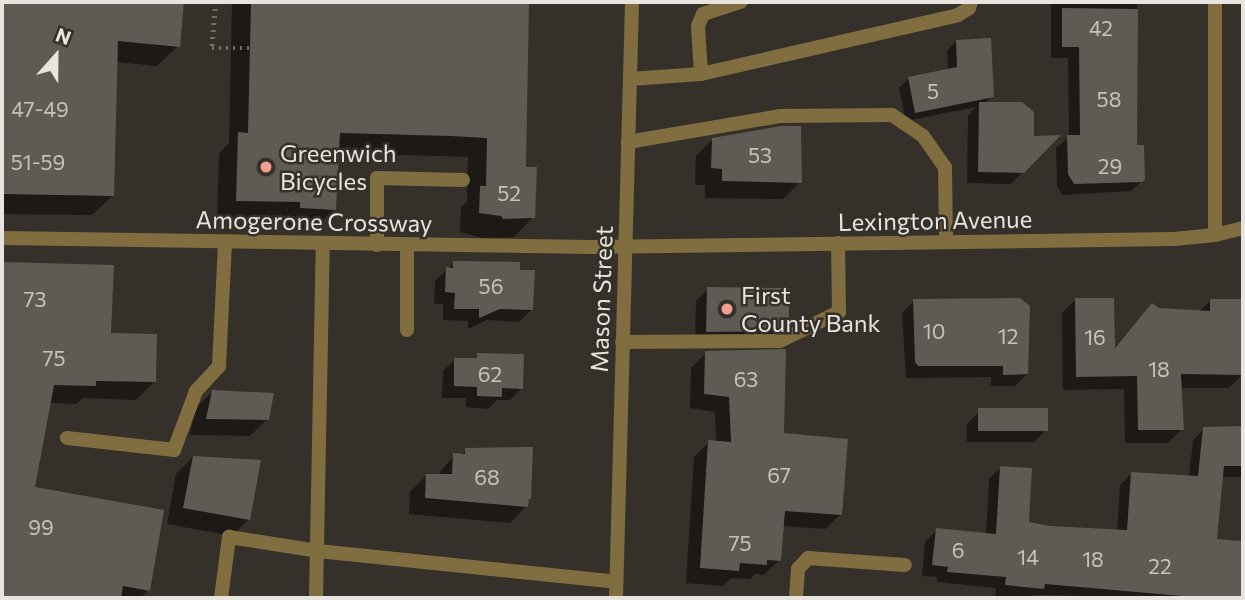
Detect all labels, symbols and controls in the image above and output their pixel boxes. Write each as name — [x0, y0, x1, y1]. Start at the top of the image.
house number: 42 — [1089, 15, 1113, 41]
north arrow — [21, 21, 91, 91]
text: N — [53, 23, 74, 49]
house number: 5 — [927, 78, 939, 104]
house number: 58 — [1097, 86, 1121, 112]
house number: 47-49 — [11, 96, 69, 122]
place label: Greenwich Bicycles — [280, 139, 397, 195]
house number: 53 — [748, 142, 772, 168]
house number: 51-59 — [11, 149, 65, 175]
house number: 29 — [1098, 153, 1122, 179]
marker: Greenwich Bicycles — [258, 159, 274, 175]
house number: 52 — [497, 180, 521, 206]
street label: Lexington Avenue — [838, 204, 1032, 236]
street label: Amogerone Crossway — [195, 205, 433, 237]
street label: Mason Street — [584, 225, 618, 373]
house number: 56 — [479, 273, 503, 299]
place label: First County Bank — [741, 281, 881, 337]
house number: 73 — [23, 286, 47, 312]
marker: First County Bank — [719, 301, 735, 317]
house number: 10 — [923, 318, 945, 344]
house number: 12 — [998, 323, 1018, 349]
house number: 16 — [1084, 324, 1106, 350]
house number: 75 — [42, 345, 66, 371]
house number: 18 — [1148, 356, 1170, 382]
house number: 62 — [478, 361, 502, 387]
house number: 63 — [734, 366, 758, 392]
house number: 67 — [767, 462, 791, 488]
house number: 68 — [474, 464, 500, 490]
house number: 99 — [28, 514, 54, 540]
house number: 75 — [728, 530, 752, 556]
house number: 6 — [952, 537, 964, 563]
house number: 14 — [1017, 544, 1039, 570]
house number: 18 — [1082, 546, 1104, 572]
house number: 22 — [1148, 553, 1172, 579]

